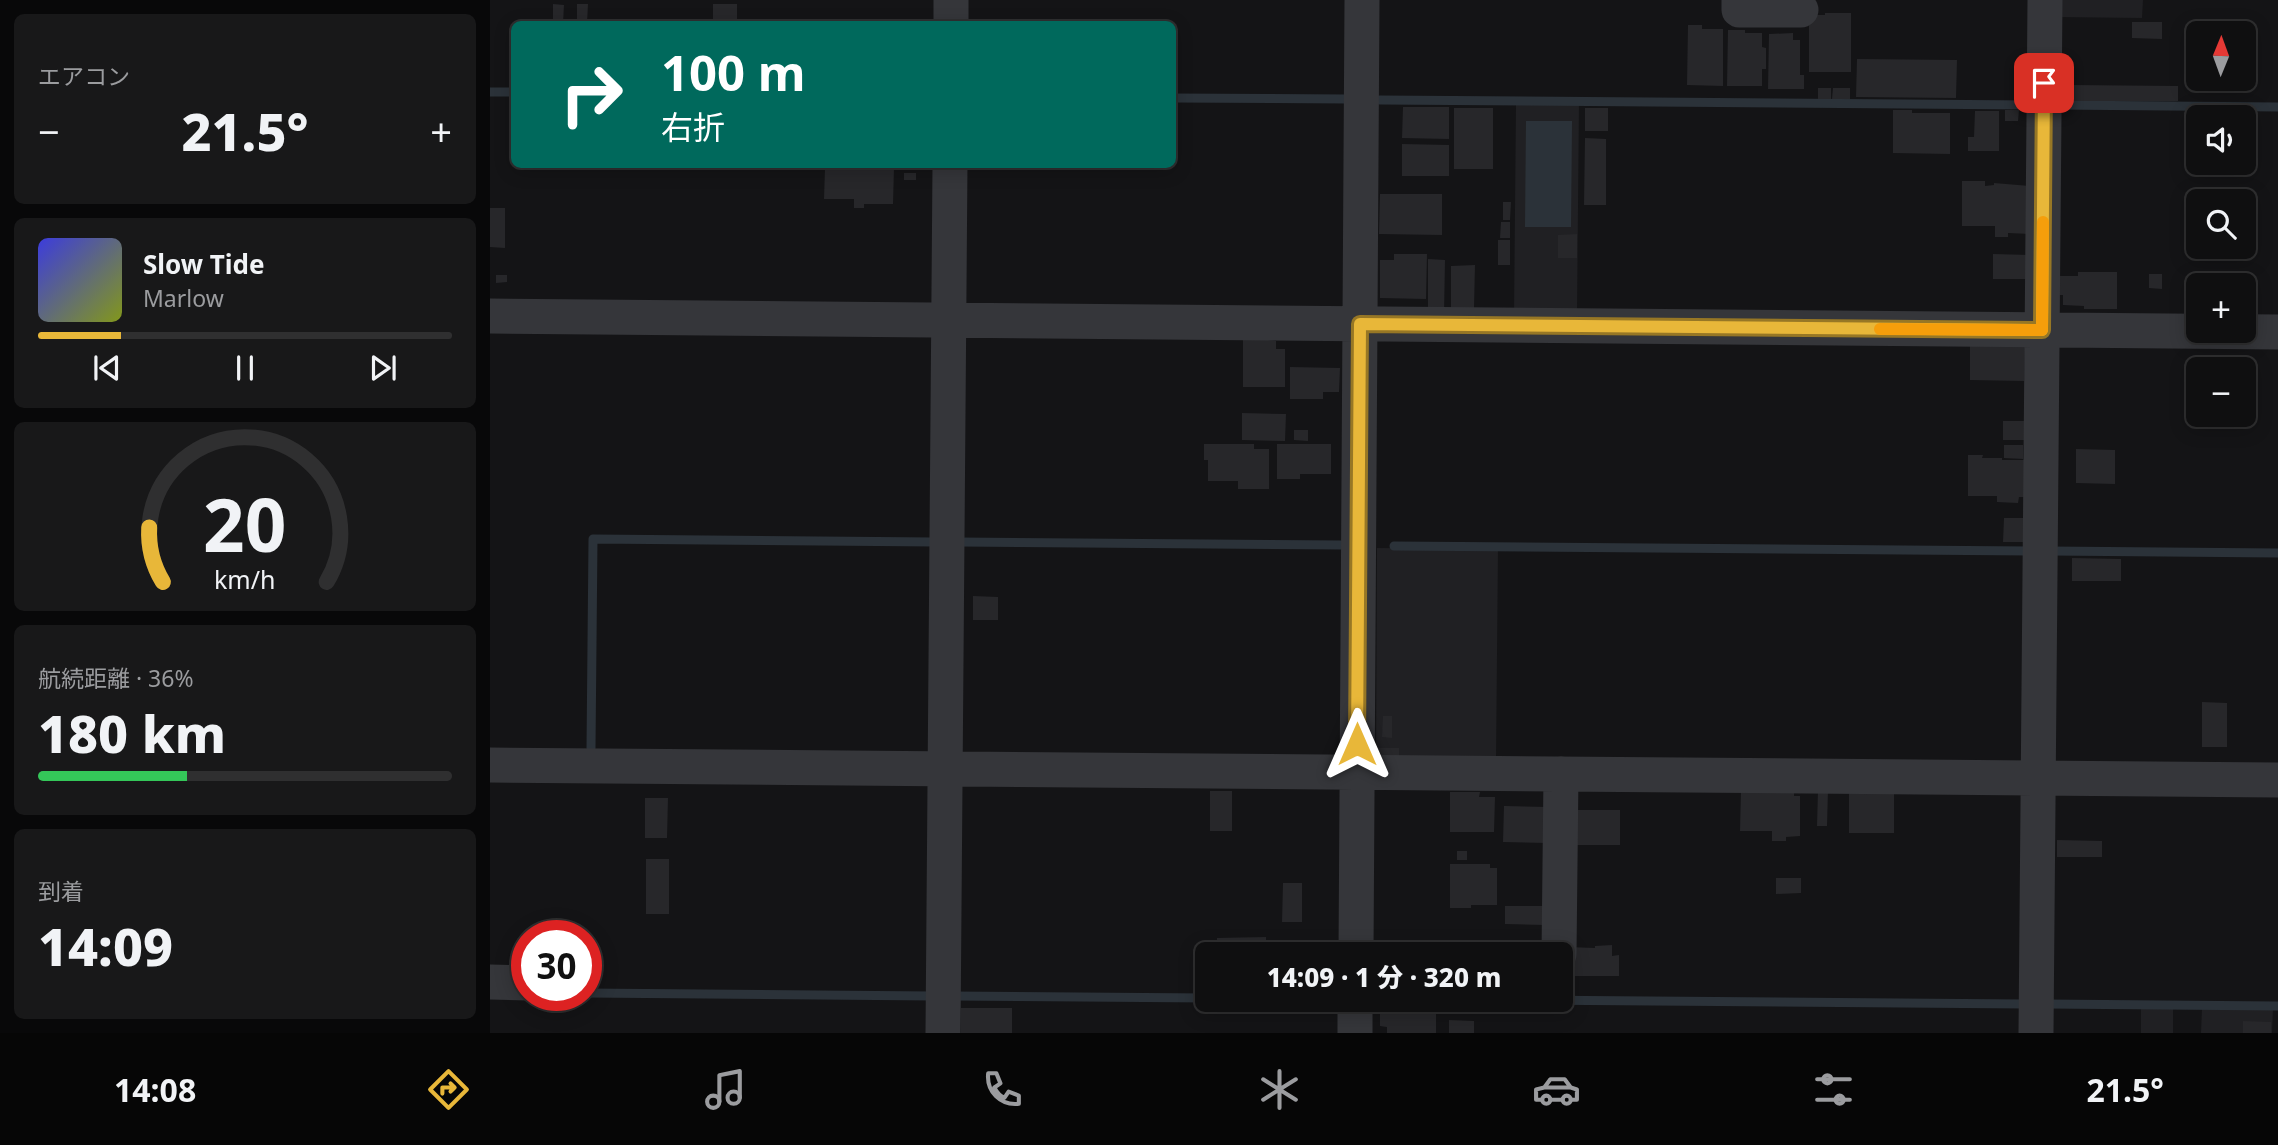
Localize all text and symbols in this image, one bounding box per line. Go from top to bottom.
north arrow [2186,21,2256,91]
map controls [2186,21,2256,427]
text: 100 m [661,39,806,105]
icon: right [546,49,637,140]
pin [2014,53,2074,113]
text: エアコン [38,60,130,92]
icon: arrive [2025,64,2063,102]
text: 21.5° [182,95,308,166]
text: − [38,105,60,157]
text: + [430,105,452,157]
text: 右折 [661,105,725,148]
button: sound [2186,105,2256,175]
button: search [2186,189,2256,259]
text: Slow Tide [143,246,265,282]
button: + [2186,273,2256,343]
text: Marlow [143,282,224,314]
icon: previous [88,349,126,387]
icon: pause [226,349,264,387]
icon: next [364,349,402,387]
button: − [2186,357,2256,427]
text: 20 [203,475,287,574]
text: km/h [214,562,276,596]
text: 航続距離 · 36% [38,662,194,694]
text: 180 km [38,697,226,768]
position arrow [1320,707,1394,781]
text: 到着 [38,875,84,907]
text: 14:09 [38,910,173,981]
speed limit sign: 30 [511,920,602,1011]
text: 14:09 · 1 分 · 320 m [1267,959,1501,995]
icon: directions [424,1065,473,1114]
icon: music [701,1065,750,1114]
icon: phone [978,1065,1027,1114]
icon: climate [1255,1065,1304,1114]
icon: car [1532,1065,1581,1114]
icon: filters [1809,1065,1858,1114]
text: 14:08 [114,1068,196,1111]
text: 21.5° [2086,1068,2164,1111]

